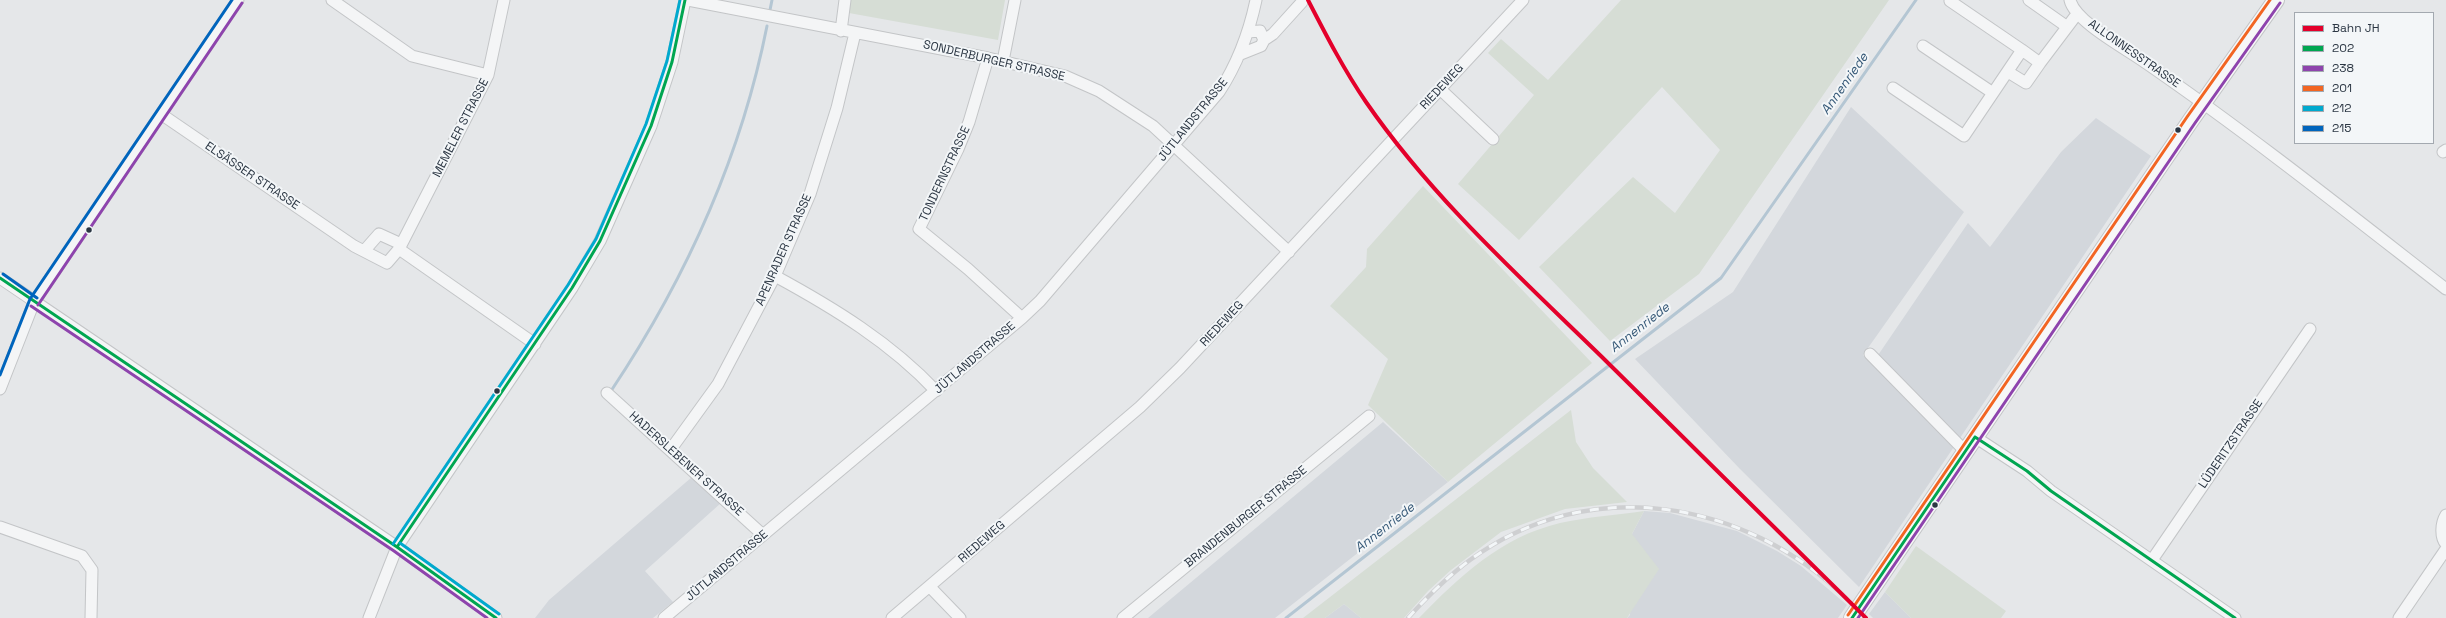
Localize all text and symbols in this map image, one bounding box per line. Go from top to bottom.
legend [2294,12,2434,144]
street label: ALLONNESSTRASSE [2085,17,2183,91]
text: Bahn JH [2332,20,2380,36]
street label: SONDERBURGER STRASSE [922,38,1066,84]
text: 202 [2332,40,2354,56]
water label: Annenriede [1818,50,1872,118]
text: 238 [2332,60,2354,76]
street label: RIEDEWEG [1417,61,1467,113]
street label: MEMELER STRASSE [430,76,492,180]
street label: JÜTLANDSTRASSE [1155,76,1231,164]
text: 201 [2332,80,2352,96]
text: 212 [2332,100,2352,116]
text: 215 [2332,120,2351,136]
street label: TONDERNSTRASSE [917,124,973,224]
unlabelled marker [2173,125,2183,135]
street label: ELSÄSSER STRASSE [202,139,302,213]
street label: APENRADER STRASSE [753,192,815,308]
unlabelled marker [84,225,94,235]
street label: RIEDEWEG [1197,298,1247,350]
water label: Annenriede [1607,300,1673,356]
street label: JÜTLANDSTRASSE [931,319,1019,397]
unlabelled marker [492,386,502,396]
street label: LÜDERITZSTRASSE [2196,397,2266,491]
street label: HADERSLEBENER STRASSE [626,409,746,519]
street label: BRANDENBURGER STRASSE [1182,463,1310,571]
water label: Annenriede [1352,500,1418,556]
unlabelled marker [1930,500,1940,510]
street label: RIEDEWEG [956,518,1008,566]
street label: JÜTLANDSTRASSE [683,527,771,605]

